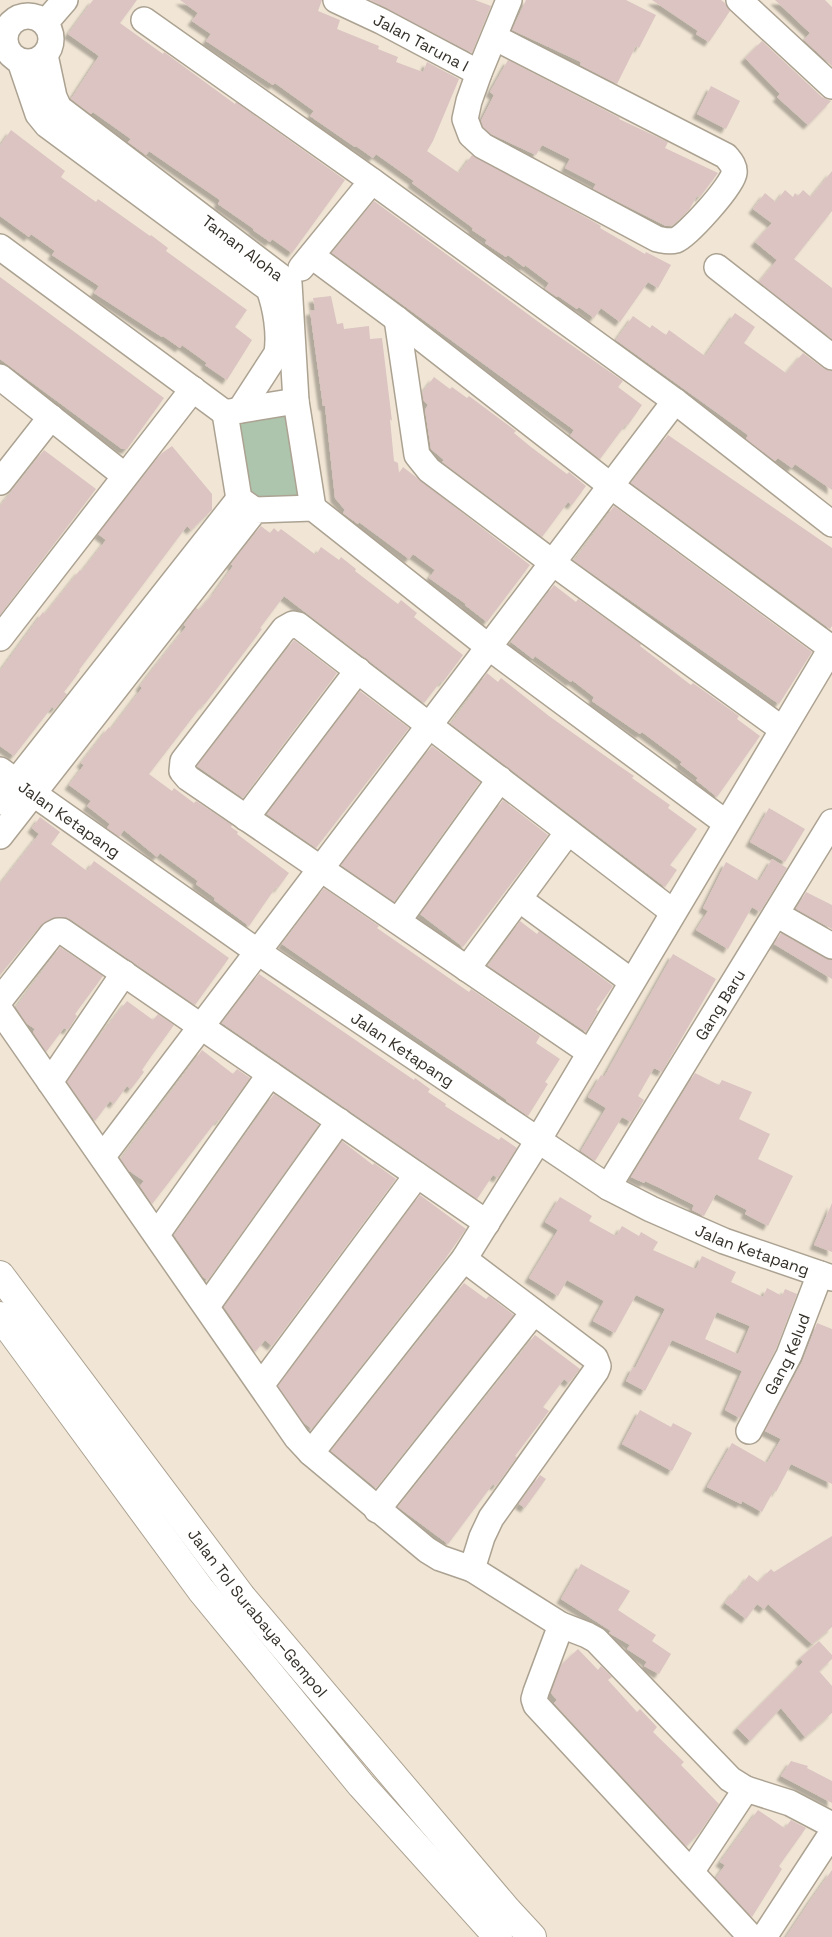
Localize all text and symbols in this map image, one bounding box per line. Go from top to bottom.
street label: Jalan Taruna I [370,9,472,77]
street label: Taman Aloha [198,211,287,286]
street label: Jalan Ketapang [14,776,124,863]
street label: Gang Baru [691,965,750,1044]
street label: Jalan Ketapang [347,1007,458,1092]
street label: Jalan Ketapang [692,1220,812,1280]
street label: Gang Kelud [760,1311,815,1398]
street label: Jalan Tol Surabaya–Gempol [183,1524,332,1702]

